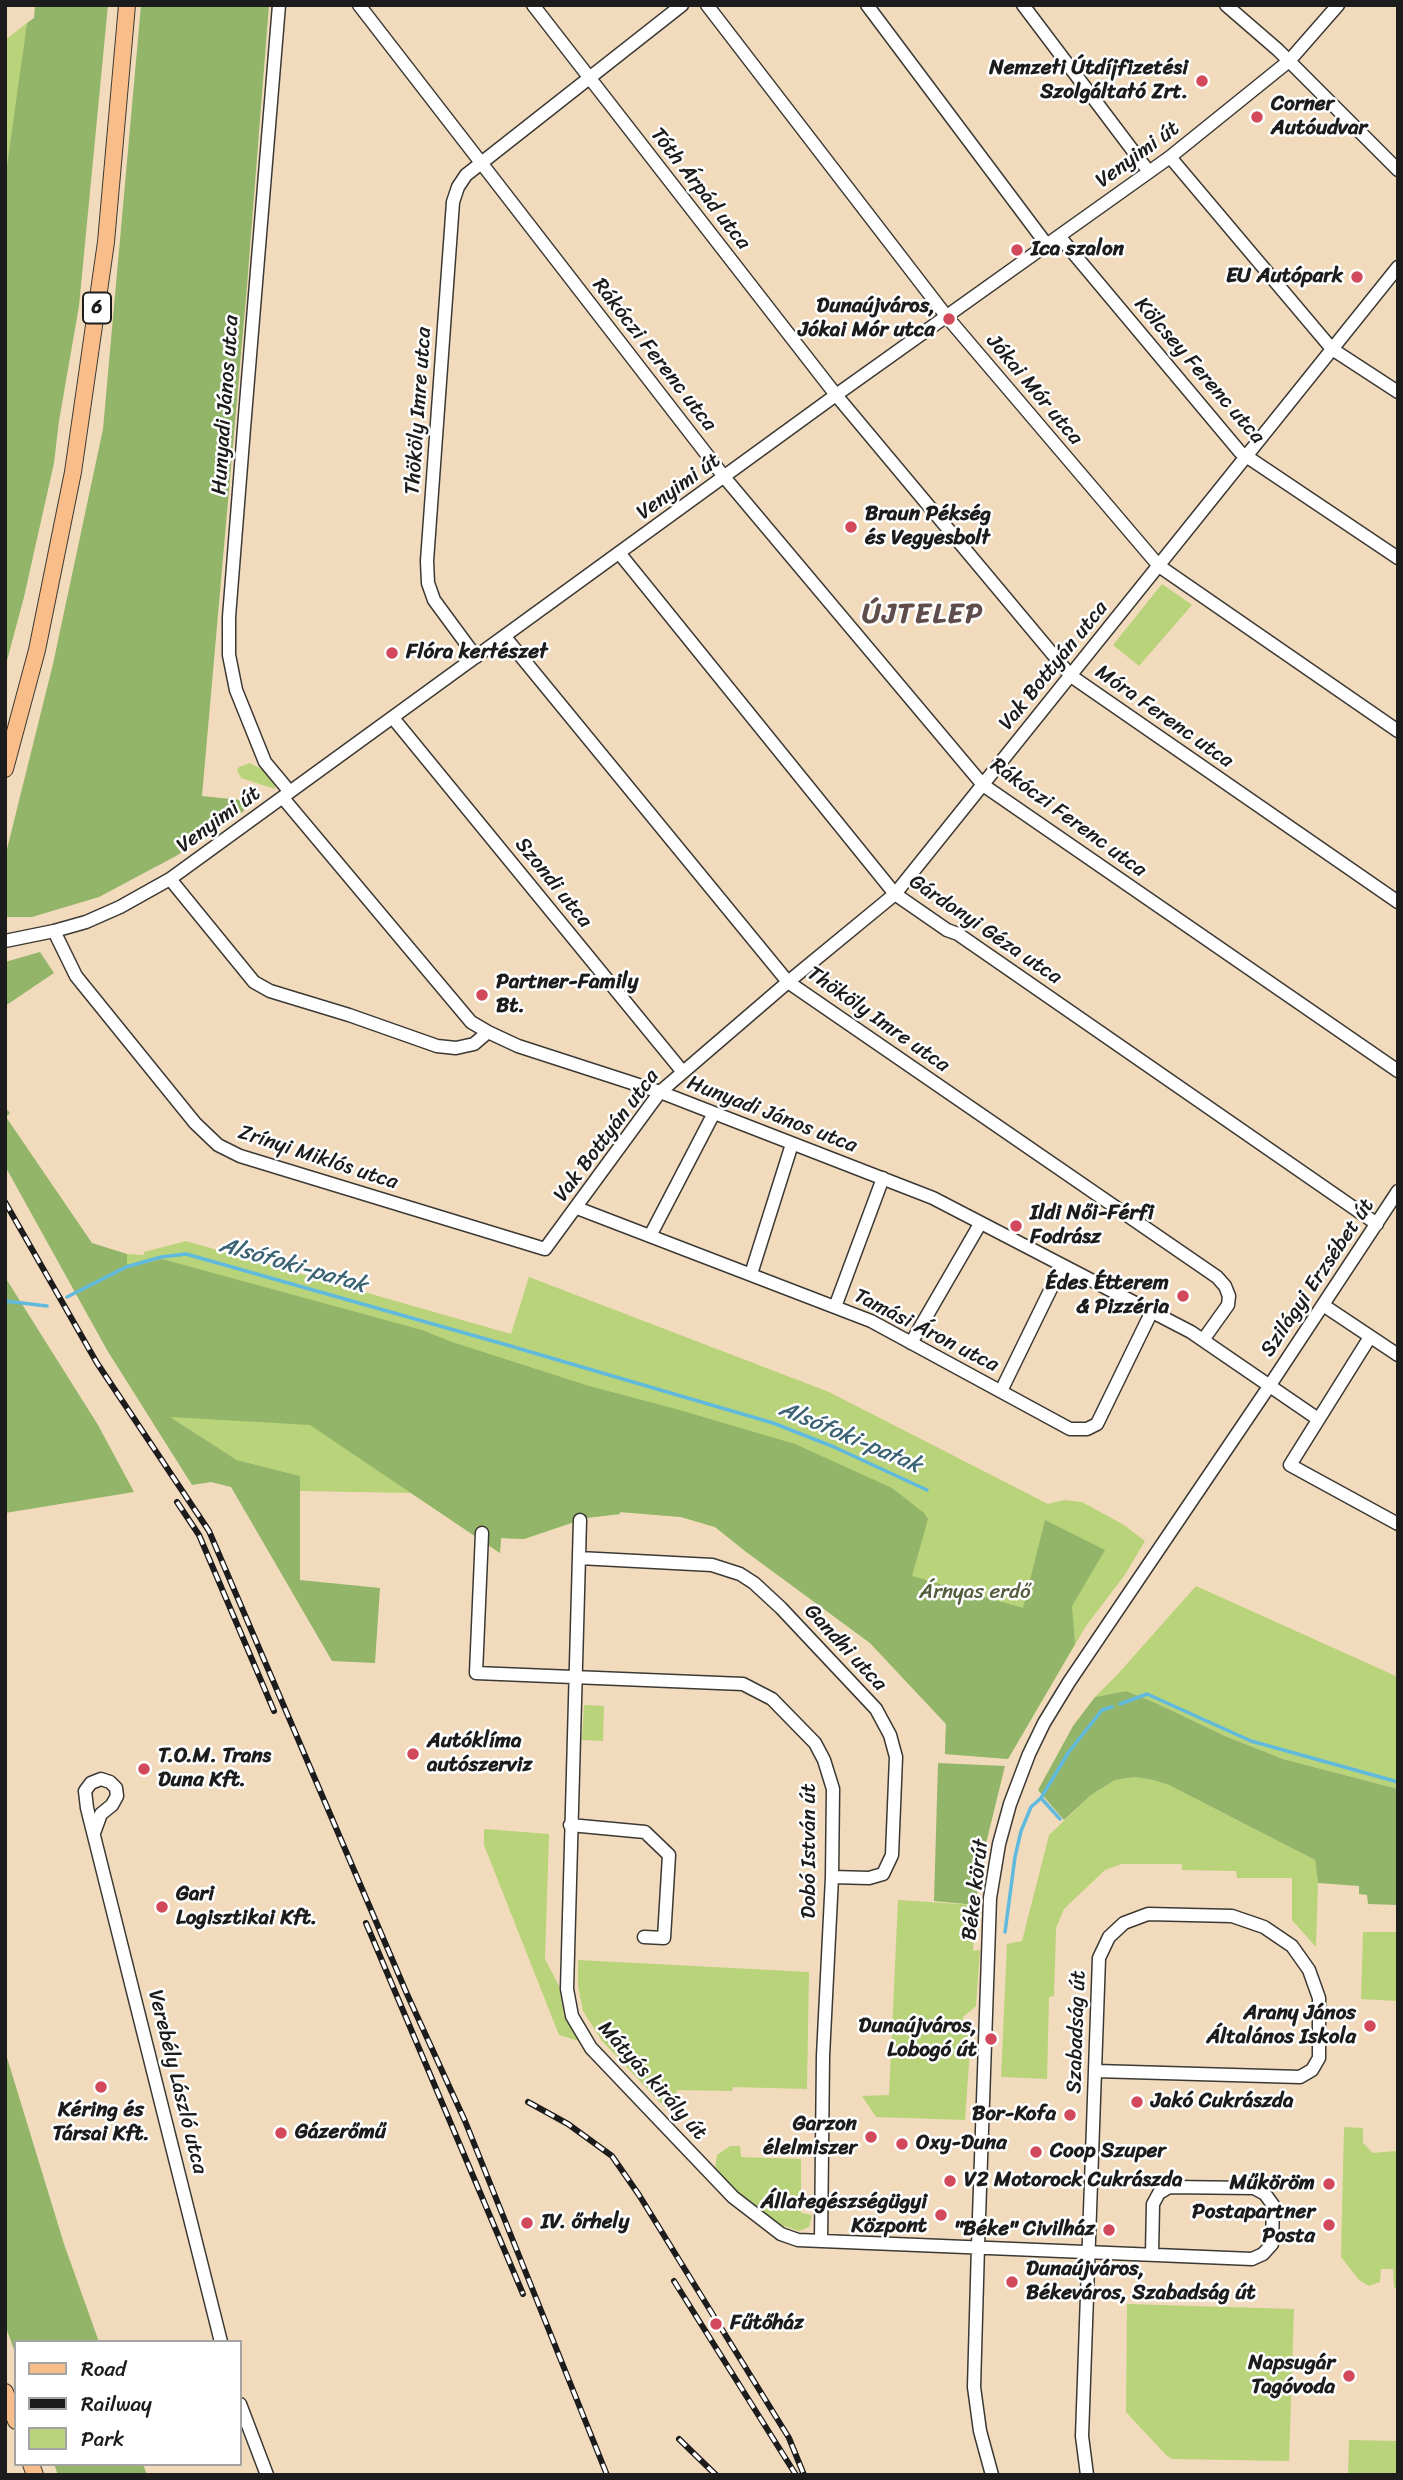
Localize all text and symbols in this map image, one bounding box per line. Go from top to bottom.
place label: Nemzeti Útdíjfizetési Szolgáltató Zrt. [989,56,1188,106]
marker: Nemzeti Útdíjfizetési Szolgáltató Zrt. [1194,73,1210,89]
place label: Corner Autóudvar [1271,92,1367,142]
marker: Corner Autóudvar [1249,109,1265,125]
street label: Venyimi út [1091,116,1185,194]
street label: Tóth Árpád utca [644,123,756,255]
place label: Ica szalon [1031,237,1124,263]
marker: Ica szalon [1009,242,1025,258]
place label: EU Autópark [1226,264,1343,290]
marker: EU Autópark [1349,269,1365,285]
street label: Rákóczi Ferenc utca [586,273,722,437]
road number: 6 [83,292,111,324]
street label: Kölcsey Ferenc utca [1128,293,1270,449]
place label: Dunaújváros, Jókai Mór utca [798,294,935,344]
marker: Dunaújváros, Jókai Mór utca [941,311,957,327]
street label: Hunyadi János utca [207,314,245,496]
street label: Thököly Imre utca [401,326,437,496]
street label: Jókai Mór utca [980,330,1088,450]
street label: Venyimi út [632,448,726,526]
place label: Braun Pékség és Vegyesbolt [865,502,991,552]
marker: Braun Pékség és Vegyesbolt [843,519,859,535]
street label: Vak Bottyán utca [994,596,1114,736]
district label: ÚJTELEP [863,598,983,632]
place label: Flóra kertészet [406,640,547,666]
marker: Flóra kertészet [384,645,400,661]
street label: Móra Ferenc utca [1090,660,1238,774]
street label: Rákóczi Ferenc utca [985,753,1151,883]
street label: Venyimi út [172,781,266,859]
street label: Szondi utca [509,833,597,933]
street label: Gárdonyi Géza utca [904,870,1066,990]
street label: Thököly Imre utca [802,961,954,1079]
place label: Partner-Family Bt. [496,970,638,1020]
marker: Partner-Family Bt. [474,987,490,1003]
street label: Vak Bottyán utca [549,1065,665,1207]
street label: Hunyadi János utca [683,1071,861,1159]
street label: Zrínyi Miklós utca [235,1120,401,1196]
street label: Szilágyi Erzsébet út [1256,1194,1380,1362]
place label: Ildi Női-Férfi Fodrász [1030,1201,1154,1251]
marker: Ildi Női-Férfi Fodrász [1008,1218,1024,1234]
water label: Alsófoki-patak [216,1232,370,1300]
place label: Édes Étterem & Pizzéria [1045,1271,1169,1321]
street label: Tamási Áron utca [849,1284,1003,1378]
marker: Édes Étterem & Pizzéria [1175,1288,1191,1304]
water label: Alsófoki-patak [775,1396,925,1480]
park label: Árnyas erdő [919,1580,1031,1606]
street label: Gandhi utca [798,1599,892,1697]
place label: Autóklíma autószerviz [427,1729,533,1779]
place label: T.O.M. Trans Duna Kft. [158,1744,271,1794]
marker: Autóklíma autószerviz [405,1746,421,1762]
marker: T.O.M. Trans Duna Kft. [136,1761,152,1777]
street label: Dobó István út [797,1783,823,1919]
street label: Béke körút [957,1838,995,1942]
place label: Gari Logisztikai Kft. [176,1882,317,1932]
marker: Gari Logisztikai Kft. [154,1899,170,1915]
street label: Szabadság út [1062,1970,1092,2094]
street label: Verebély László utca [142,1987,212,2177]
place label: Arany János Általános Iskola [1207,2001,1356,2051]
place label: Dunaújváros, Lobogó út [859,2014,977,2064]
street label: Mátyás király út [592,2016,712,2146]
marker: Arany János Általános Iskola [1362,2018,1378,2034]
marker: Dunaújváros, Lobogó út [983,2031,999,2047]
marker: Kéring és Társai Kft. [93,2079,109,2095]
place label: Jakó Cukrászda [1151,2089,1294,2115]
marker: Jakó Cukrászda [1129,2094,1145,2110]
place label: Kéring és Társai Kft. [52,2098,150,2148]
place label: Bor-Kofa [972,2102,1056,2128]
marker: Bor-Kofa [1062,2107,1078,2123]
place label: Garzon élelmiszer [763,2112,857,2162]
place label: Gázerőmű [295,2120,386,2146]
marker: Gázerőmű [273,2125,289,2141]
marker: Garzon élelmiszer [863,2129,879,2145]
place label: Oxy-Duna [916,2131,1007,2157]
marker: Oxy-Duna [894,2136,910,2152]
place label: Coop Szuper [1050,2139,1166,2165]
marker: Coop Szuper [1028,2144,1044,2160]
place label: V2 Motorock Cukrászda [964,2168,1183,2194]
place label: Műköröm [1229,2171,1315,2197]
marker: V2 Motorock Cukrászda [942,2173,958,2189]
marker: Műköröm [1321,2176,1337,2192]
place label: Állategészségügyi Központ [761,2190,927,2240]
place label: Postapartner Posta [1192,2200,1315,2250]
marker: Állategészségügyi Központ [933,2207,949,2223]
place label: IV. őrhely [541,2210,629,2236]
marker: IV. őrhely [519,2215,535,2231]
place label: "Béke" Civilház [954,2217,1095,2243]
marker: Postapartner Posta [1321,2217,1337,2233]
marker: "Béke" Civilház [1101,2222,1117,2238]
place label: Dunaújváros, Békeváros, Szabadság út [1026,2257,1256,2307]
marker: Dunaújváros, Békeváros, Szabadság út [1004,2274,1020,2290]
place label: Fűtőház [730,2311,804,2337]
marker: Fűtőház [708,2316,724,2332]
legend [14,2340,242,2466]
text: Road [81,2350,126,2388]
place label: Napsugár Tagóvoda [1248,2351,1335,2401]
marker: Napsugár Tagóvoda [1341,2368,1357,2384]
text: Railway [81,2385,152,2423]
text: Park [81,2420,124,2458]

